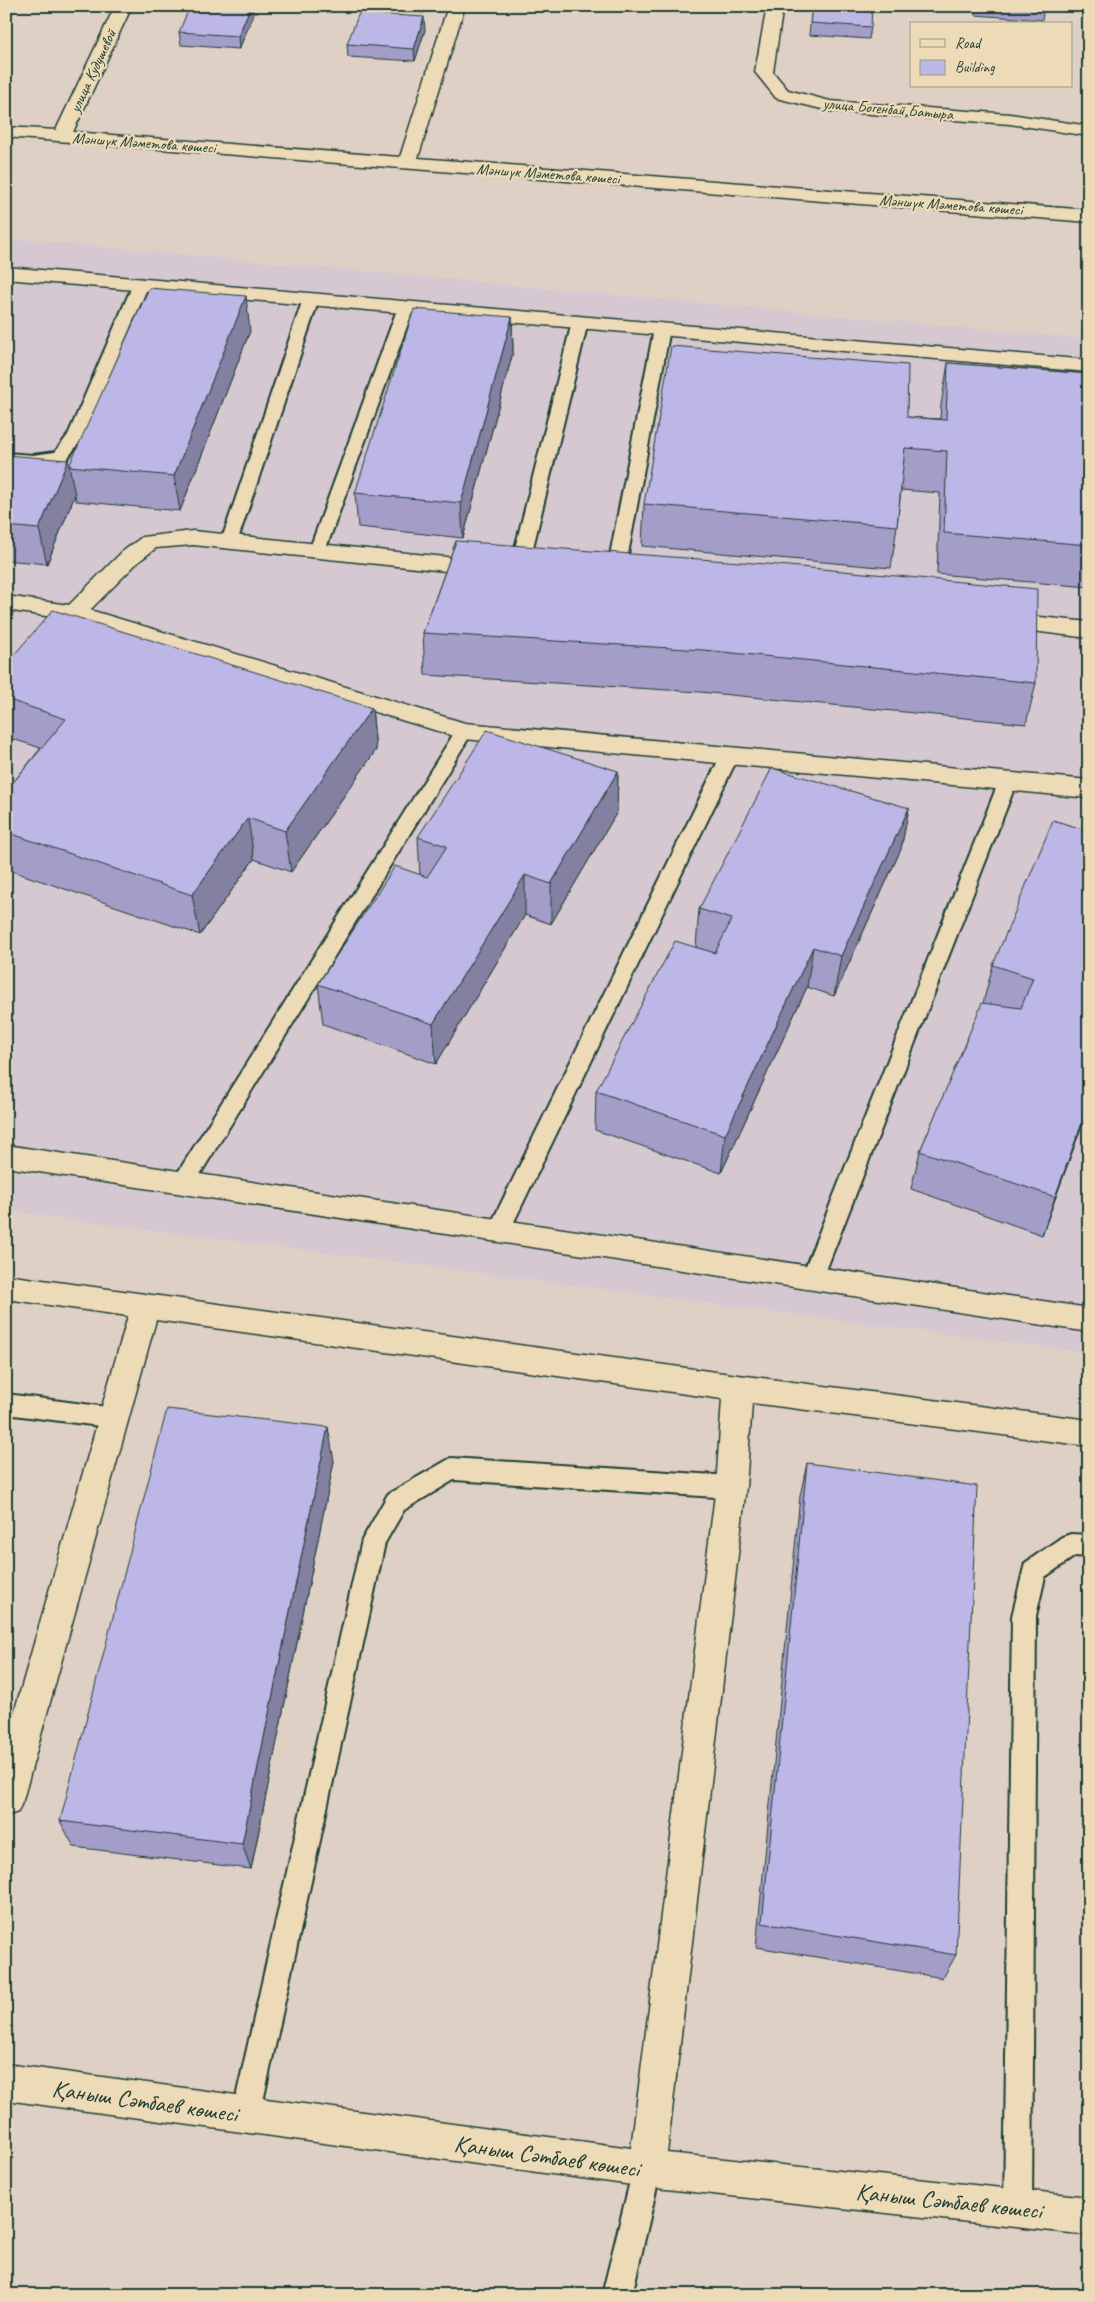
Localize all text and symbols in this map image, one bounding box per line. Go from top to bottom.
legend [910,22,1072,88]
street label: улица Кудушевой [65,25,122,117]
text: Road [955,34,982,53]
text: Building [955,58,995,77]
street label: улица Богенбай Батыра [821,93,955,125]
street label: Мәншүк Мәметова көшесі [72,128,218,158]
street label: Мәншүк Мәметова көшесі [476,159,622,189]
street label: Мәншүк Мәметова көшесі [879,190,1025,220]
street label: Қаныш Сәтбаев көшесі [50,2073,242,2129]
street label: Қаныш Сәтбаев көшесі [452,2128,644,2184]
street label: Қаныш Сәтбаев көшесі [854,2176,1046,2226]

